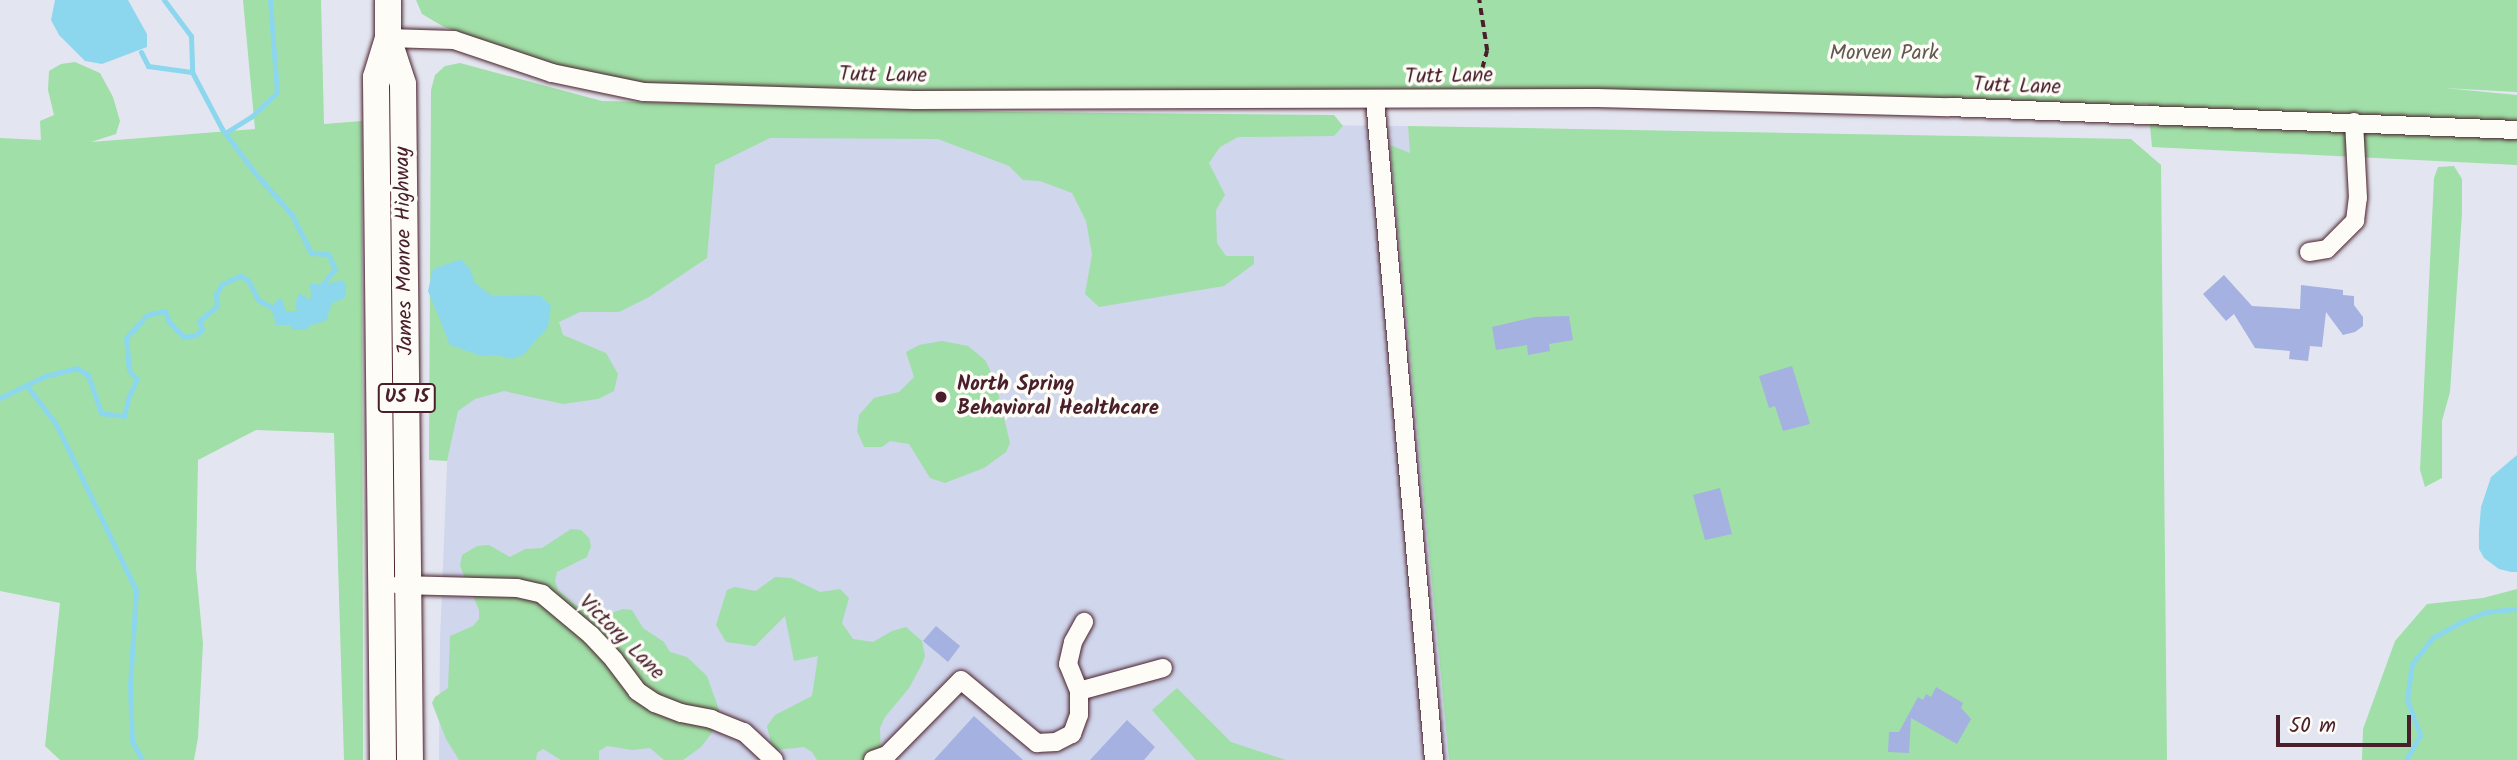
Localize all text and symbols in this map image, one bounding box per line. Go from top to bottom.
park label: Morven Park [1829,41,1939,67]
street label: Tutt Lane [839,63,927,89]
street label: Tutt Lane [1405,64,1493,90]
street label: Tutt Lane [1973,73,2061,101]
street label: James Monroe Highway [391,146,419,356]
place label: North Spring Behavioral Healthcare [957,372,1159,422]
road number: US 15 [377,382,437,414]
marker: North Spring Behavioral Healthcare [931,387,951,407]
street label: Victory Lane [573,590,669,686]
scale bar [2279,700,2414,744]
text: 50 m [2289,710,2336,743]

